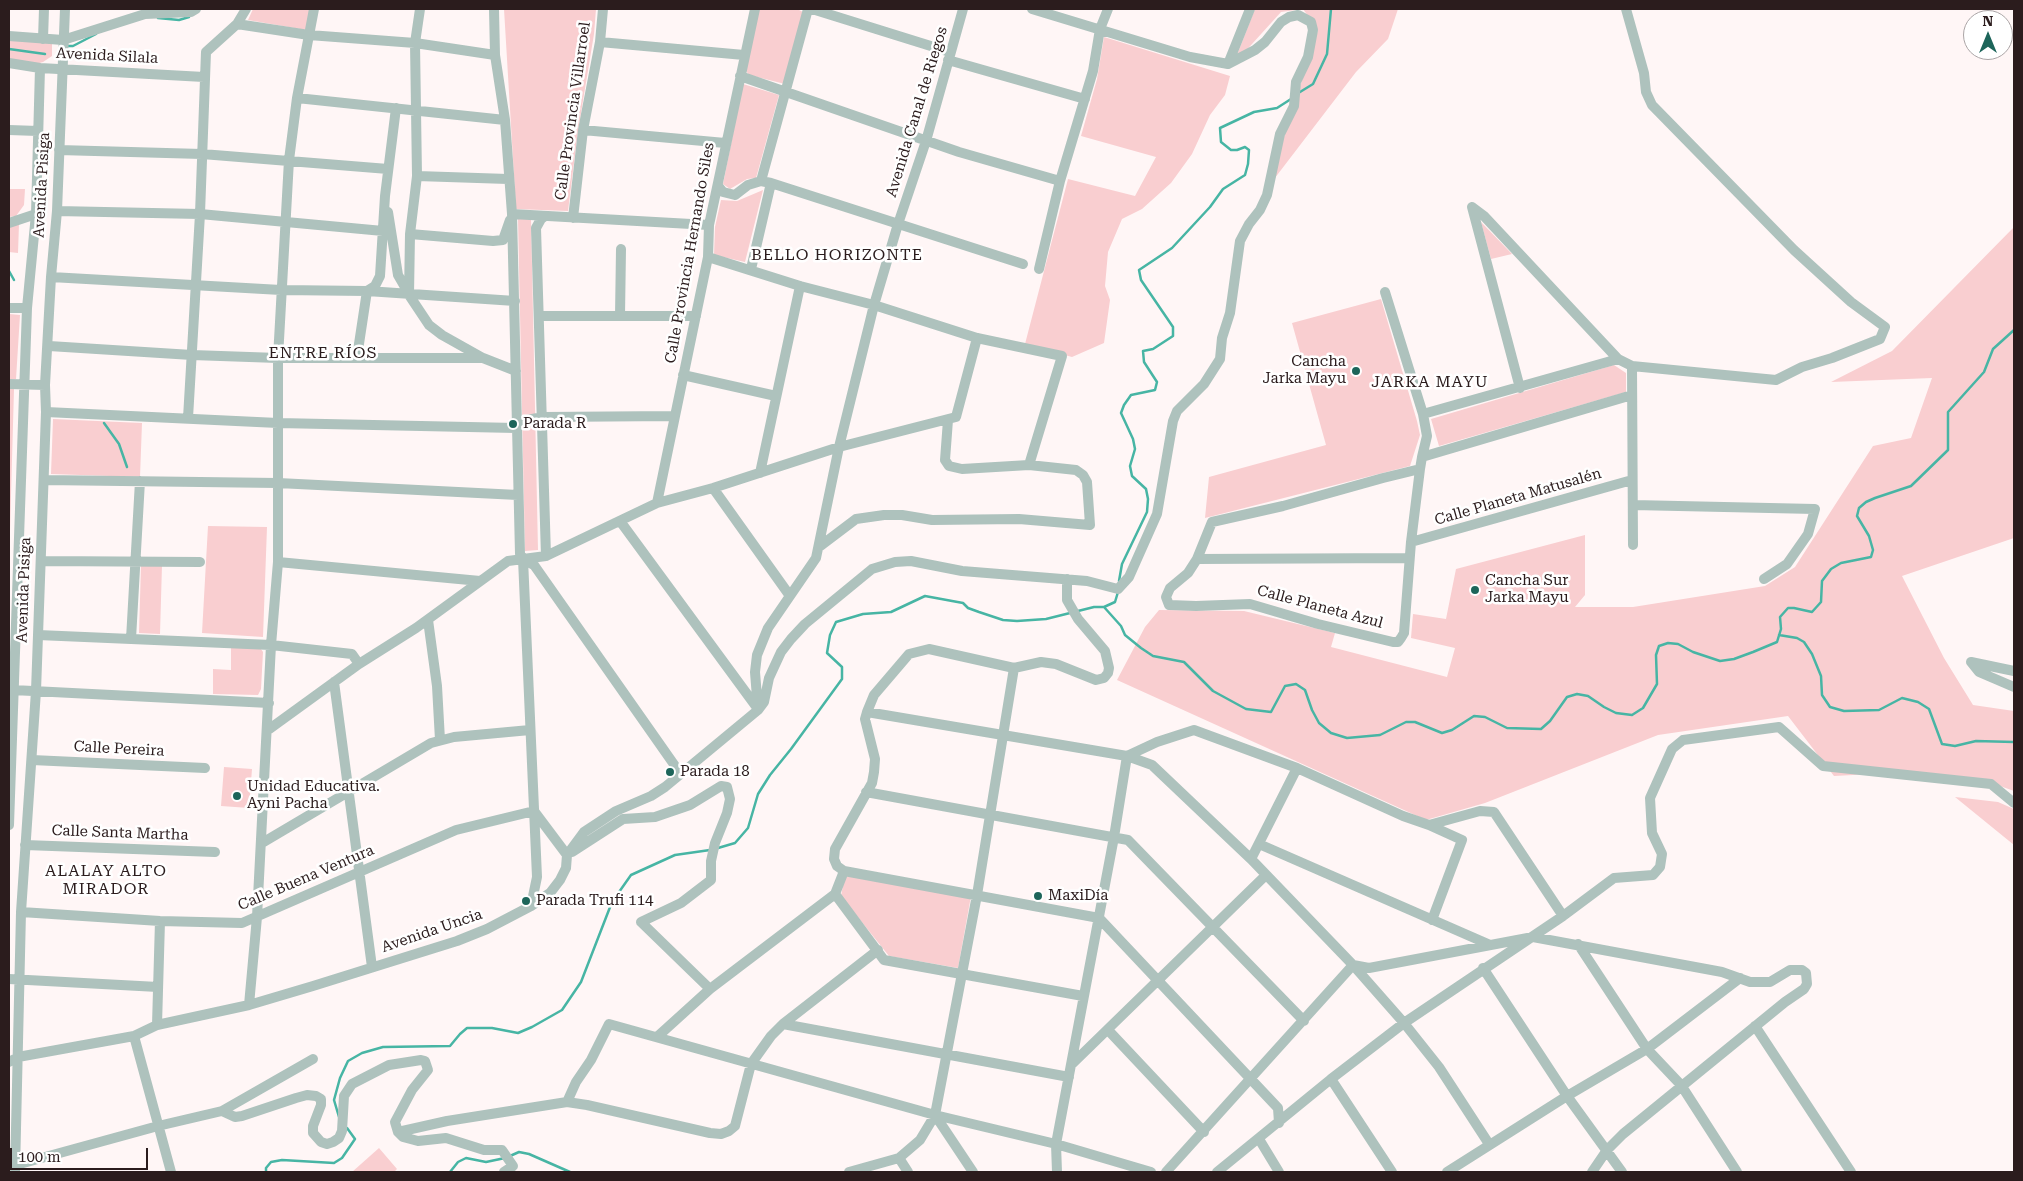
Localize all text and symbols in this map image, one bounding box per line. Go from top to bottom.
north arrow [1963,10,2013,60]
text: N [1983,13,1993,29]
street label: Calle Provincia Villarroel [552,21,594,201]
street label: Avenida Canal de Riegos [882,25,952,199]
street label: Avenida Silala [55,44,159,68]
street label: Avenida Pisiga [30,132,54,238]
street label: Calle Provincia Hernando Siles [662,141,718,365]
district label: BELLO HORIZONTE [749,245,925,265]
district label: ENTRE RÍOS [267,343,379,363]
place label: Cancha Jarka Mayu [1262,353,1346,388]
marker: Cancha Jarka Mayu [1350,365,1362,377]
district label: JARKA MAYU [1370,372,1490,392]
place label: Parada R [523,415,586,433]
marker: Parada R [507,418,519,430]
street label: Calle Planeta Matusalén [1433,465,1603,529]
street label: Avenida Pisiga [13,537,35,643]
place label: Cancha Sur Jarka Mayu [1485,572,1569,607]
street label: Calle Planeta Azul [1255,582,1385,632]
marker: Cancha Sur Jarka Mayu [1469,584,1481,596]
street label: Calle Pereira [73,738,165,760]
place label: Parada 18 [680,763,750,781]
marker: Parada 18 [664,766,676,778]
place label: Unidad Educativa. Ayni Pacha [247,778,380,813]
marker: Unidad Educativa. Ayni Pacha [231,790,243,802]
street label: Calle Santa Martha [51,822,189,844]
street label: Calle Buena Ventura [235,841,377,915]
district label: ALALAY ALTO MIRADOR [44,861,168,899]
place label: MaxiDía [1048,887,1108,905]
marker: MaxiDía [1032,890,1044,902]
place label: Parada Trufi 114 [536,892,653,910]
marker: Parada Trufi 114 [520,895,532,907]
street label: Avenida Uncia [379,905,485,957]
scale bar [12,1138,150,1170]
text: 100 m [18,1148,61,1166]

